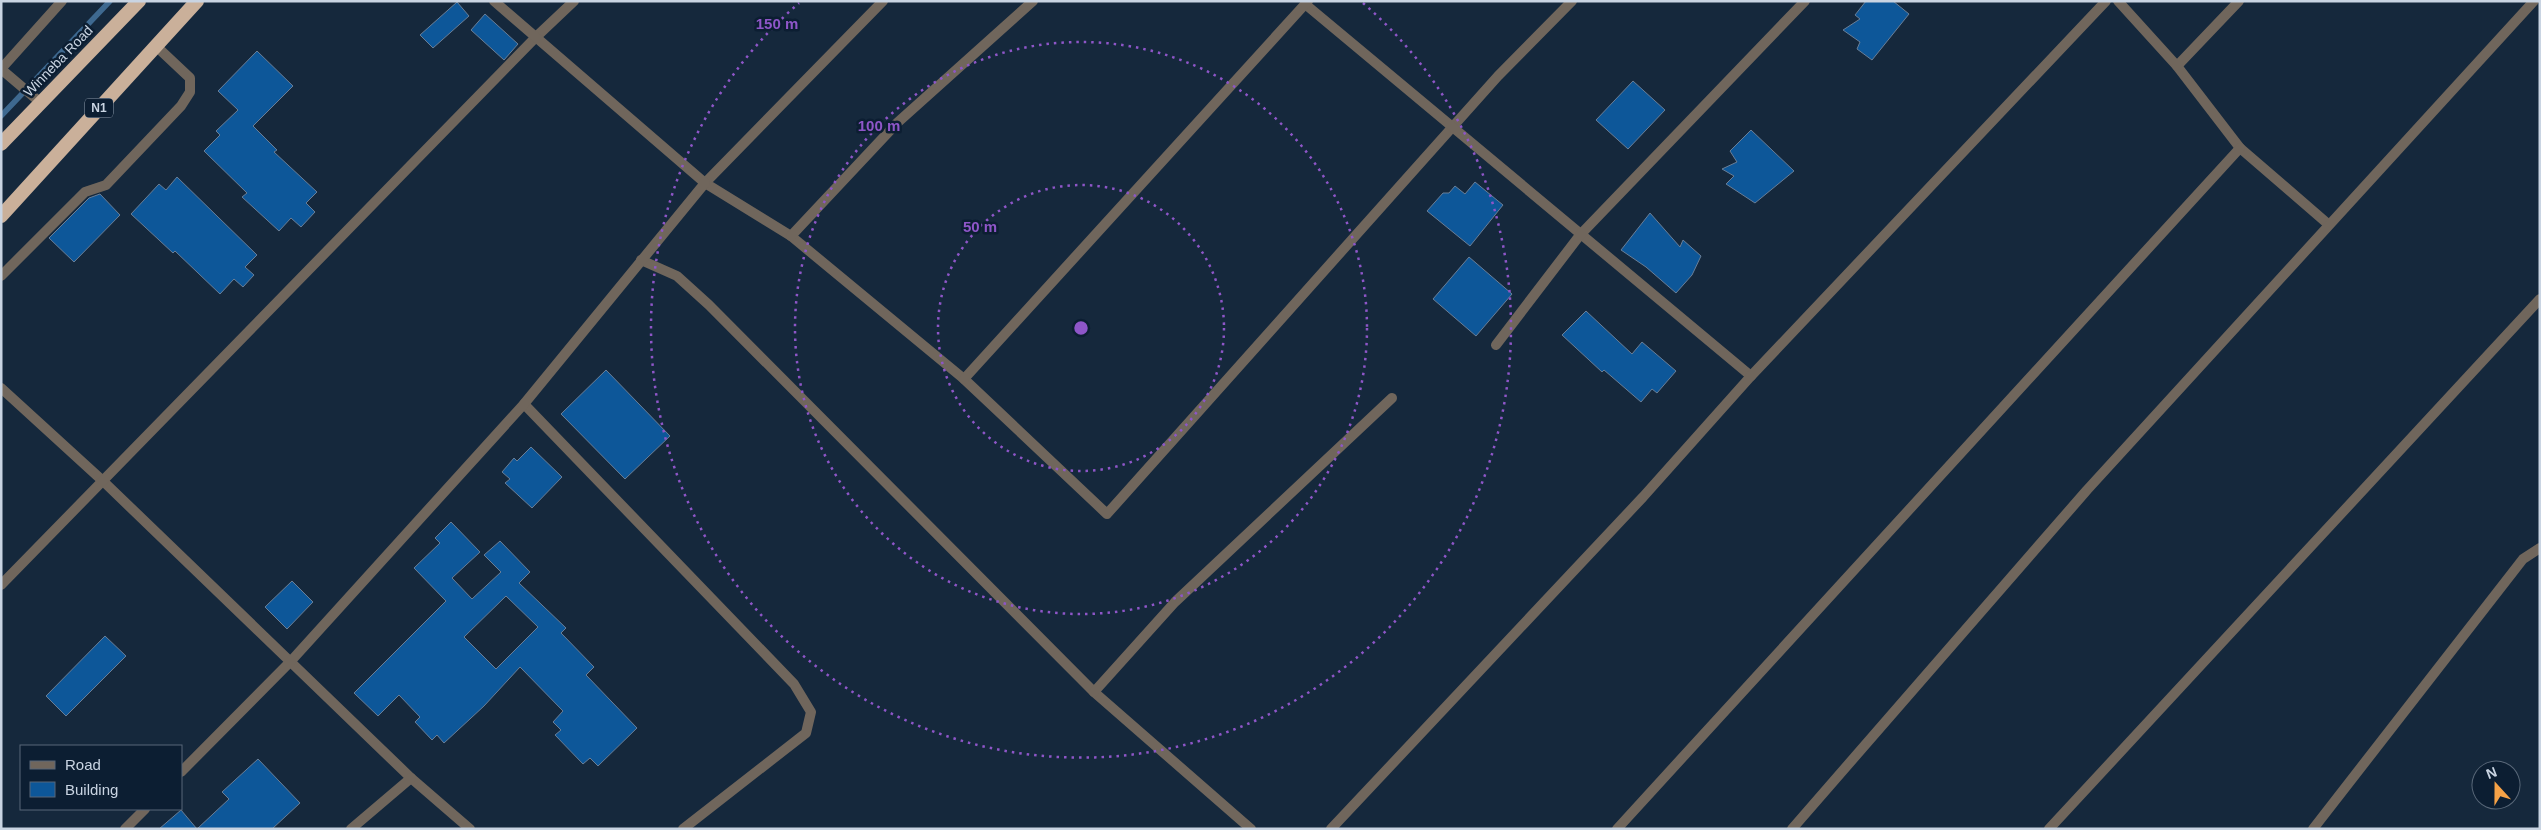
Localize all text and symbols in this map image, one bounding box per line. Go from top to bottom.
text: 150 m [756,15,798,32]
street label: Winneba Road [20,22,96,100]
road number: N1 [85,99,113,118]
text: 100 m [858,117,900,134]
text: 50 m [963,218,997,235]
centre of rings [1072,319,1090,337]
legend [20,745,182,810]
text: Road [65,756,101,773]
north arrow [2471,760,2521,810]
text: N [2484,764,2499,782]
text: Building [65,781,118,798]

